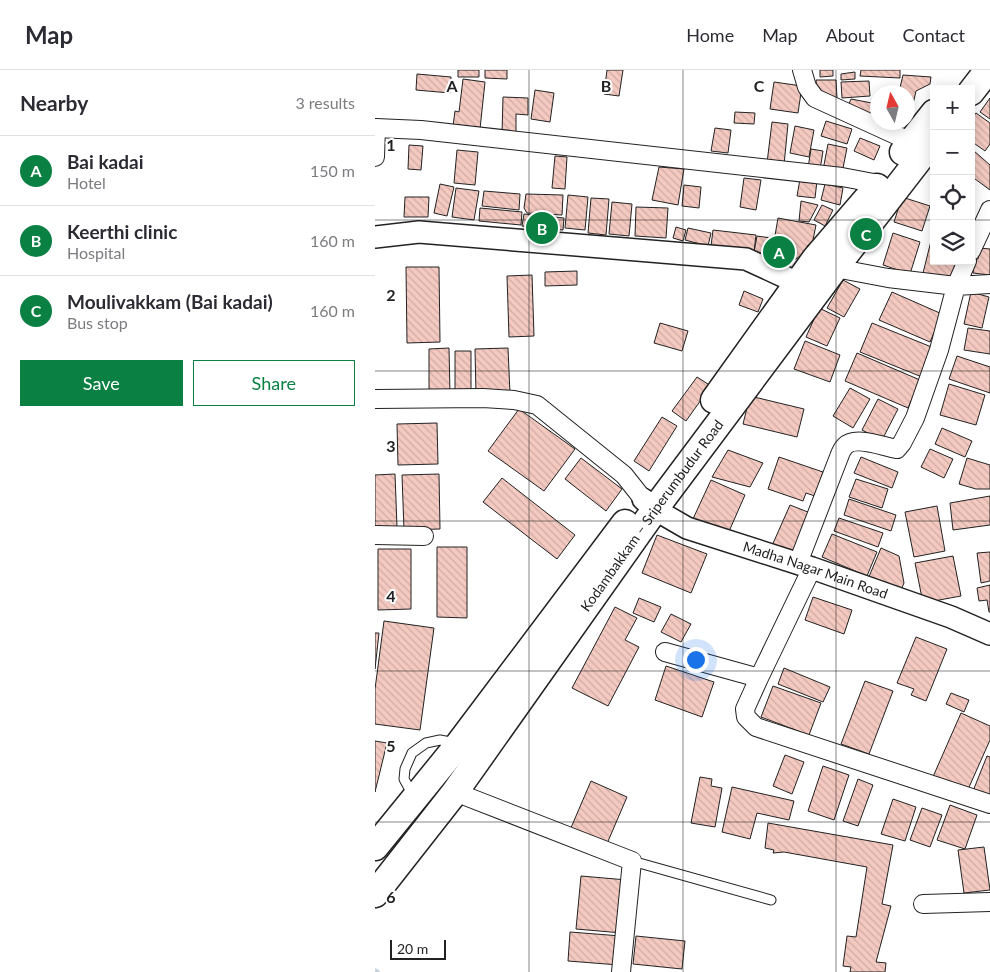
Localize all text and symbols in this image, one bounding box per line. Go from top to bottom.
text: Map [25,20,73,49]
text: Home [686,24,734,46]
text: Map [762,24,798,46]
text: About [826,24,875,46]
text: Contact [903,24,965,46]
text: A [445,76,458,95]
text: B [601,76,611,95]
text: C [754,76,765,95]
north arrow [870,85,915,130]
map controls [930,85,975,265]
button: + [930,85,975,130]
text: Nearby [20,90,88,115]
text: 3 results [295,93,355,112]
button: − [930,130,975,175]
text: 1 [386,135,396,154]
text: Bai kadai [67,150,144,173]
text: A [30,161,42,180]
text: 150 m [310,161,355,180]
text: Hotel [67,173,106,192]
button: locate [930,175,975,220]
pin: B [526,209,558,247]
pin: C [850,215,882,253]
text: Keerthi clinic [67,220,177,243]
button: layers [930,220,975,265]
text: B [31,231,41,250]
text: 160 m [310,231,355,250]
pin: A [763,233,795,271]
text: Hospital [67,243,125,262]
text: 2 [386,285,396,304]
text: Moulivakkam (Bai kadai) [67,290,273,313]
text: C [31,301,41,320]
text: 160 m [310,301,355,320]
text: Bus stop [67,313,128,332]
button: Save [20,360,183,406]
button: Share [193,360,355,406]
street label: Kodambakkam – Sriperumbudur Road [577,416,727,614]
text: 3 [386,436,396,455]
street label: Madha Nagar Main Road [741,537,890,602]
text: 4 [386,586,396,605]
your location [683,647,709,673]
text: 5 [386,736,396,755]
text: 6 [386,887,396,906]
scale bar [390,937,446,960]
text: 20 m [397,940,428,957]

